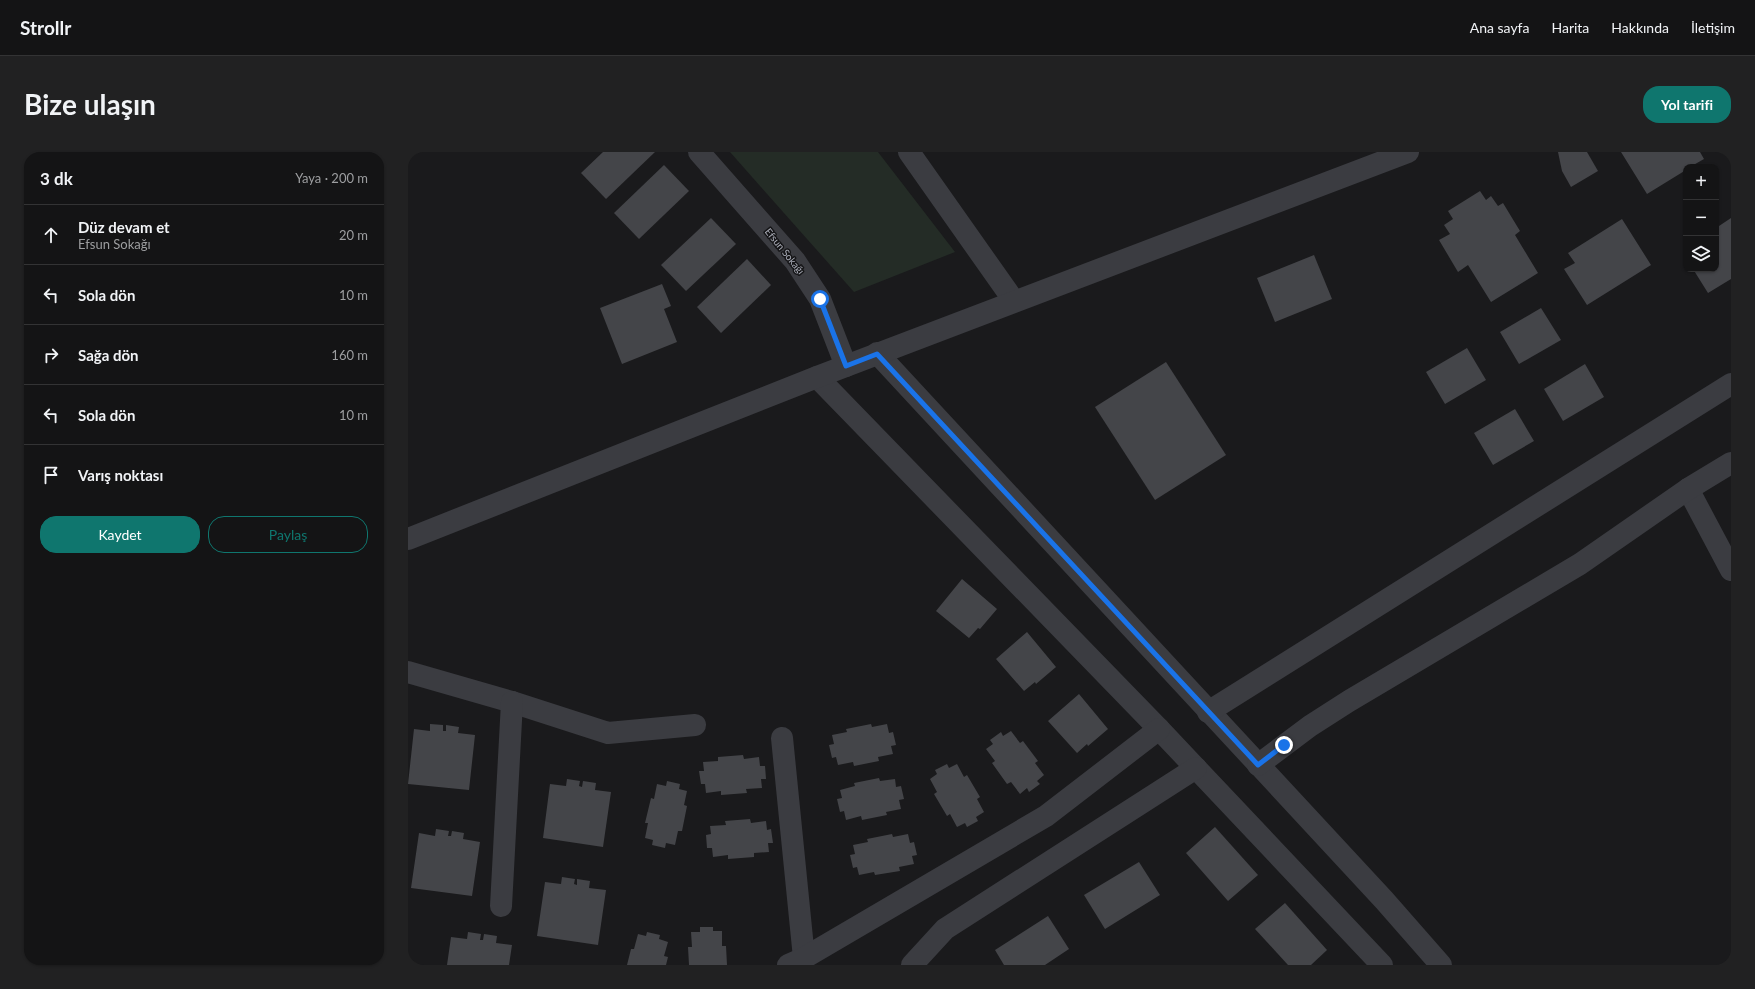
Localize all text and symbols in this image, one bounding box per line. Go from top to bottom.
text: Strollr [20,16,71,39]
text: Ana sayfa [1470,19,1529,36]
text: Harita [1551,19,1589,36]
text: Hakkında [1611,19,1669,36]
text: İletişim [1691,19,1735,36]
button: Yol tarifi [1643,86,1731,123]
text: Bize ulaşın [24,87,156,121]
map controls [1683,164,1719,272]
button: + [1683,164,1719,200]
text: 3 dk [40,168,73,189]
text: Yaya · 200 m [295,170,368,186]
button: − [1683,200,1719,236]
text: Düz devam et [78,218,170,236]
icon: ahead [40,224,62,246]
street label: Efsun Sokağı [763,226,807,276]
text: 20 m [339,227,368,243]
text: Efsun Sokağı [78,236,151,252]
button: layers [1683,236,1719,272]
icon: left [40,284,62,306]
text: Sola dön [78,286,135,304]
text: 10 m [339,287,368,303]
route start [811,290,829,308]
icon: right [40,344,62,366]
text: Sağa dön [78,346,139,364]
text: 160 m [331,347,368,363]
icon: left [40,404,62,426]
text: Sola dön [78,406,135,424]
text: 10 m [339,407,368,423]
icon: arrive [40,464,62,486]
text: Varış noktası [78,466,163,484]
button: Kaydet [40,516,200,553]
button: Paylaş [208,516,368,553]
route end [1275,736,1293,754]

